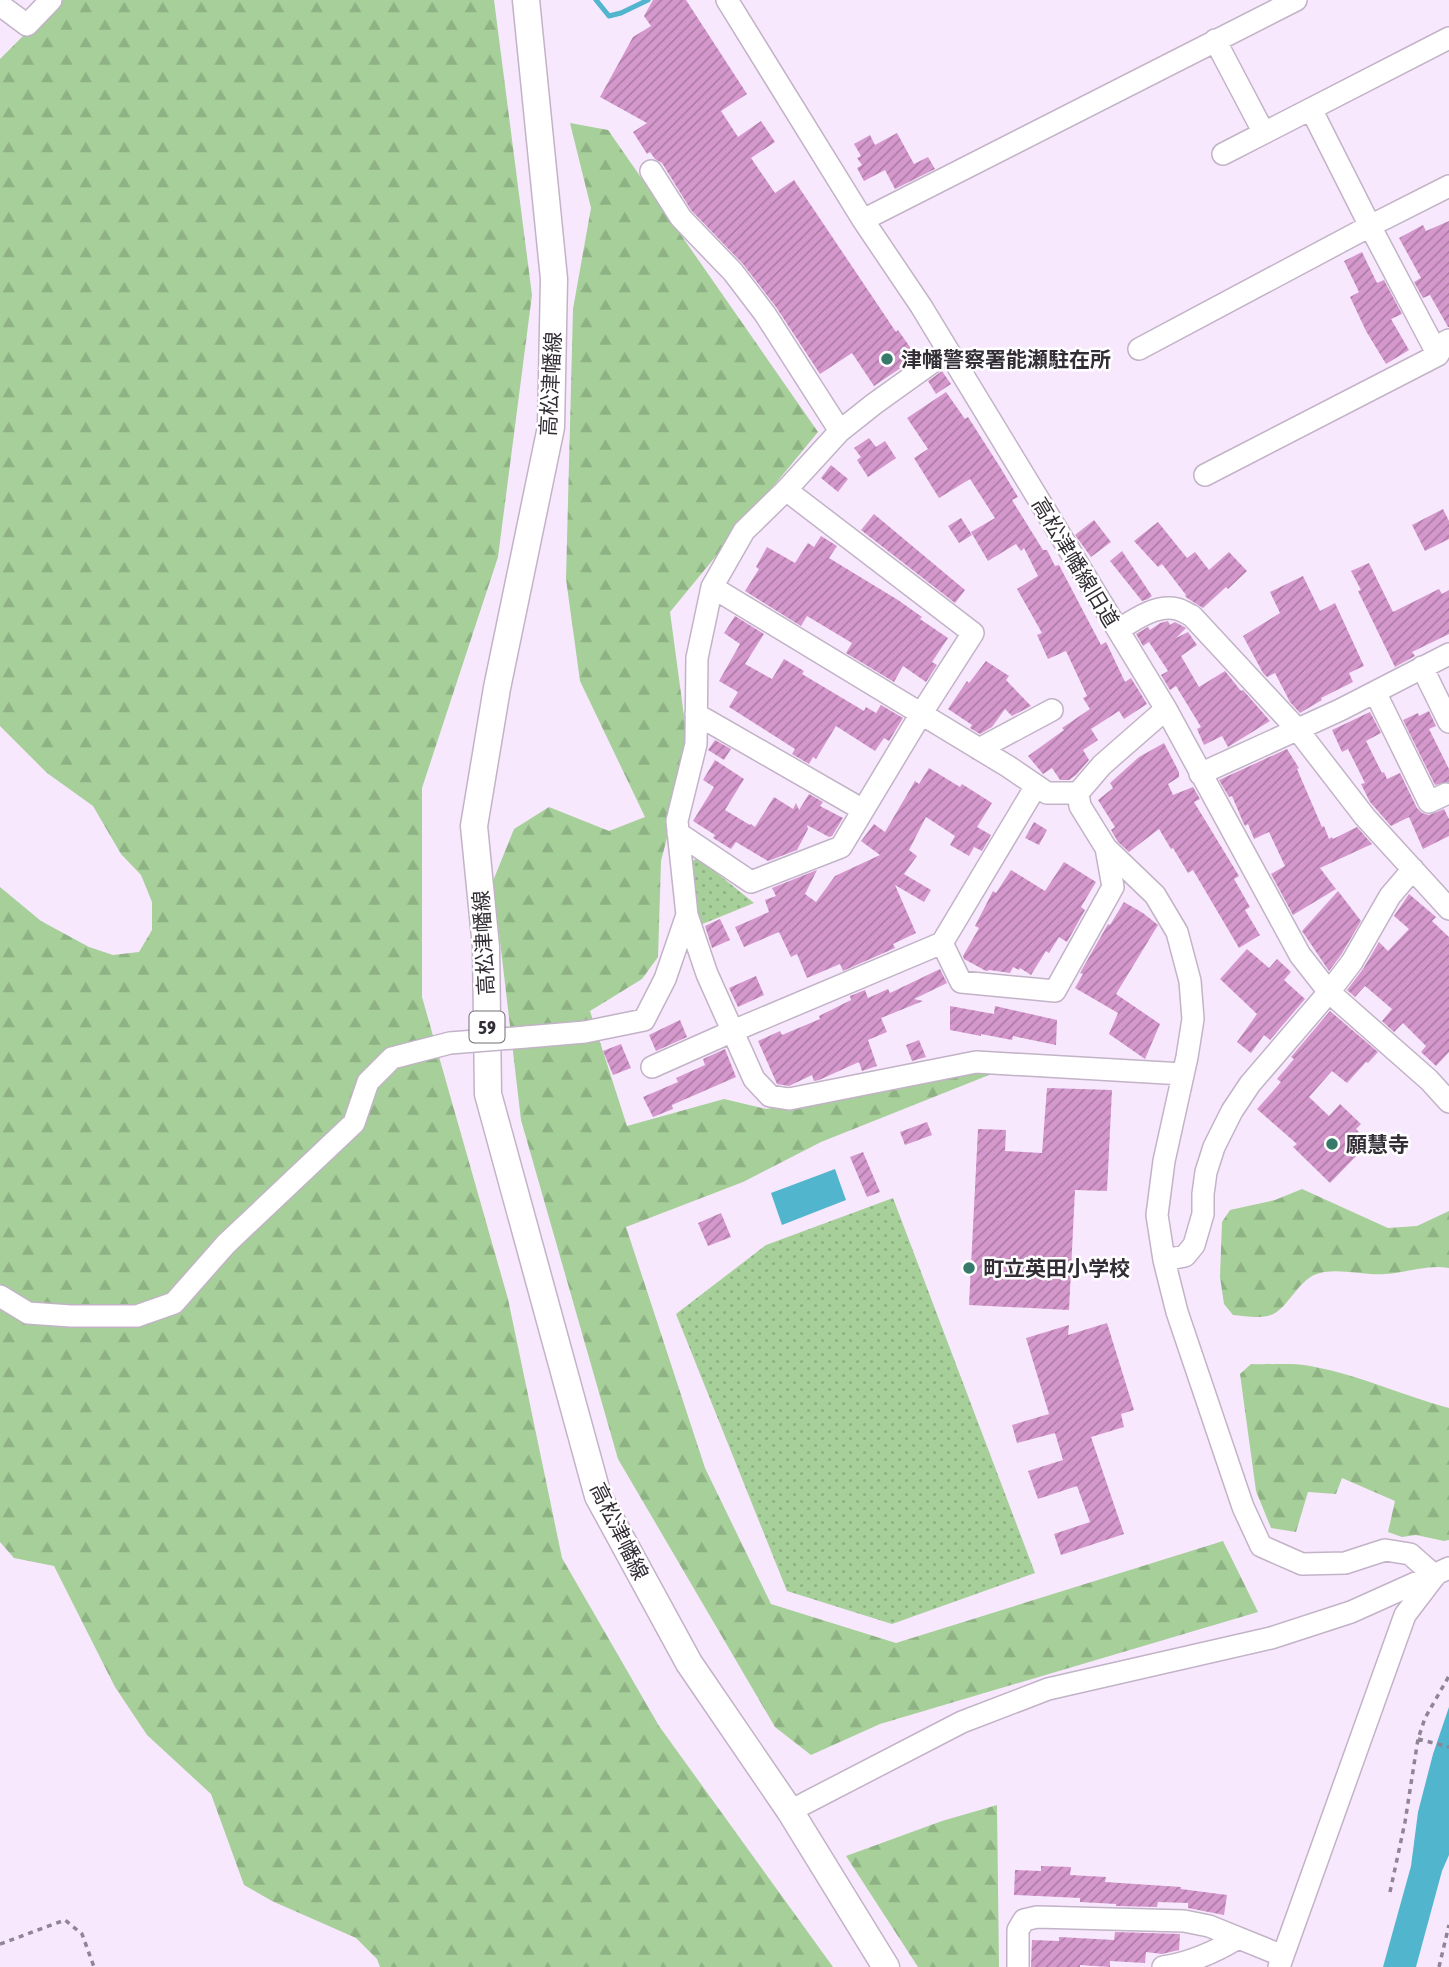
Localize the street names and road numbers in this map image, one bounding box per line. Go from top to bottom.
street label: 高松津幡線 [535,331,565,437]
street label: 高松津幡線旧道 [1028,493,1124,631]
street label: 高松津幡線 [468,890,498,996]
road number: 59 [470,1012,504,1042]
street label: 高松津幡線 [586,1479,654,1583]

